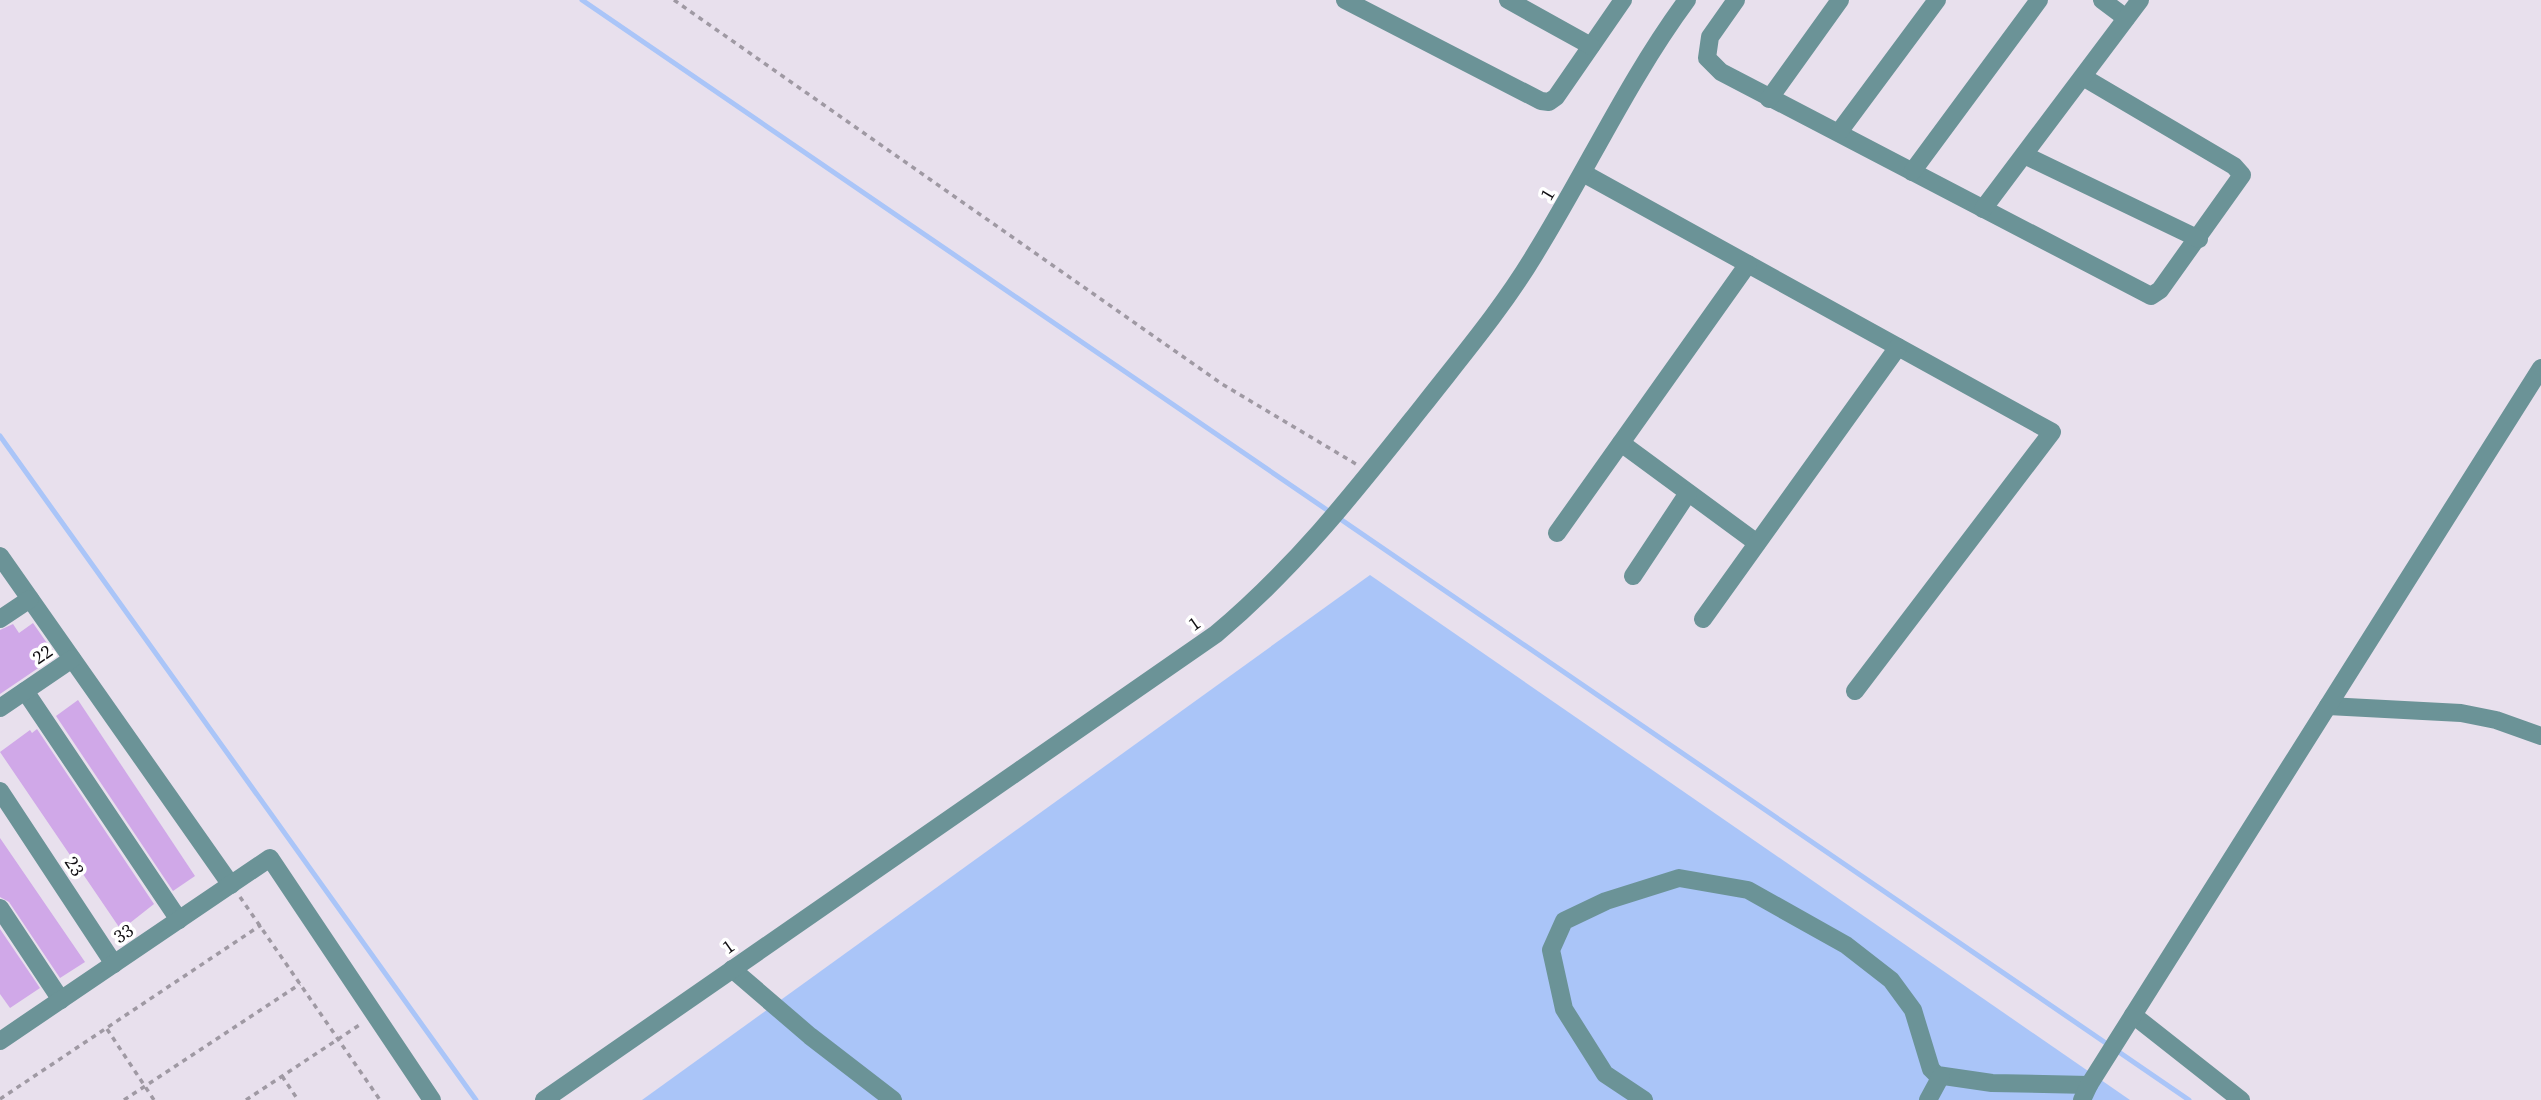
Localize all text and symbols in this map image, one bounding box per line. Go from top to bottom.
street label: 1 [1533,183,1561,205]
street label: 1 [1183,610,1205,636]
street label: 22 [27,638,57,670]
street label: 23 [59,851,91,881]
street label: 33 [108,917,138,949]
street label: 1 [717,933,739,959]

